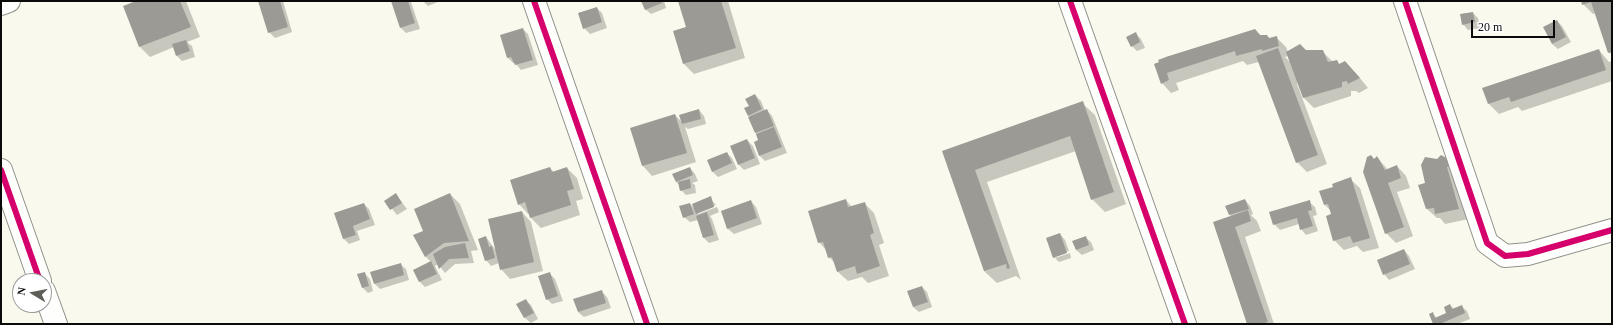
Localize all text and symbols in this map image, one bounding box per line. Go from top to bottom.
scale bar [1473,12,1557,38]
text: 20 m [1478,20,1502,34]
north arrow [12,273,52,313]
text: N [15,286,28,296]

